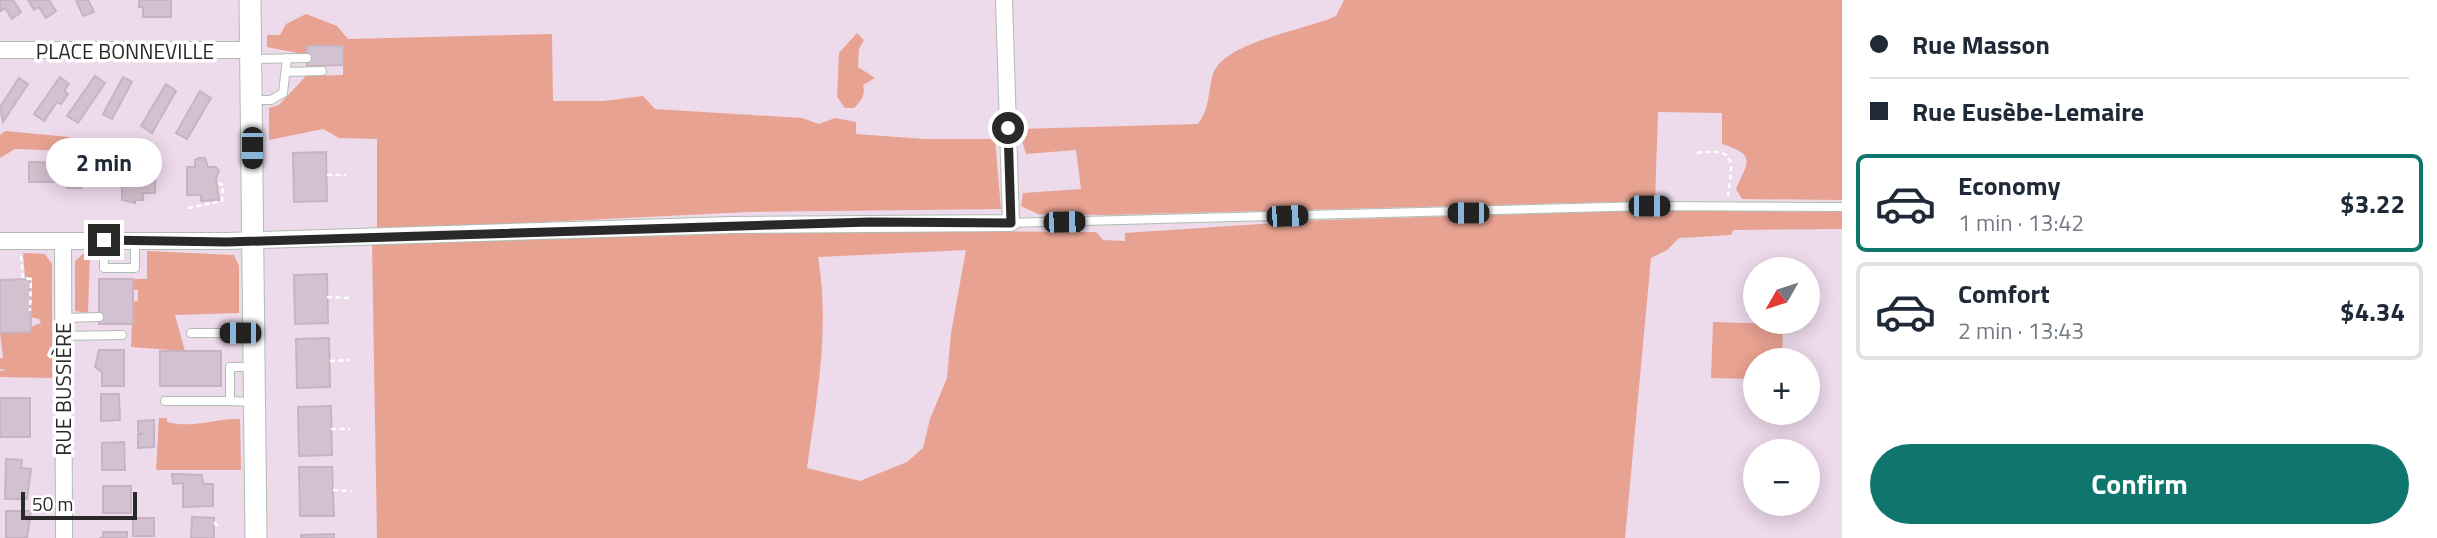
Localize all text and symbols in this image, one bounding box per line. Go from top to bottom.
text: Rue Masson [1912,25,2050,64]
street label: PLACE BONNEVILLE [36,35,214,67]
text: Rue Eusèbe-Lemaire [1912,92,2144,131]
route start [992,112,1024,144]
car [242,127,263,169]
callout: 2 min [46,138,162,188]
text: 2 min [76,145,132,180]
text: Economy [1958,166,2060,205]
icon: car [1874,172,1937,235]
text: $3.22 [2340,184,2405,223]
car [1629,196,1671,217]
car [1448,203,1490,224]
car [1266,205,1309,227]
text: 1 min · 13:42 [1958,205,2084,240]
car [1043,211,1086,233]
route end [88,224,120,256]
north arrow [1743,257,1820,334]
map controls [1743,257,1820,516]
text: Comfort [1958,274,2050,313]
icon: car [1874,280,1937,343]
text: $4.34 [2340,292,2405,331]
text: 2 min · 13:43 [1958,313,2084,348]
street label: RUE BUSSIÈRE [47,322,79,456]
car [220,323,262,344]
button: + [1743,348,1820,425]
button: − [1743,439,1820,516]
button: Confirm [1870,444,2409,524]
scale bar [21,489,136,521]
text: 50 m [32,489,73,518]

